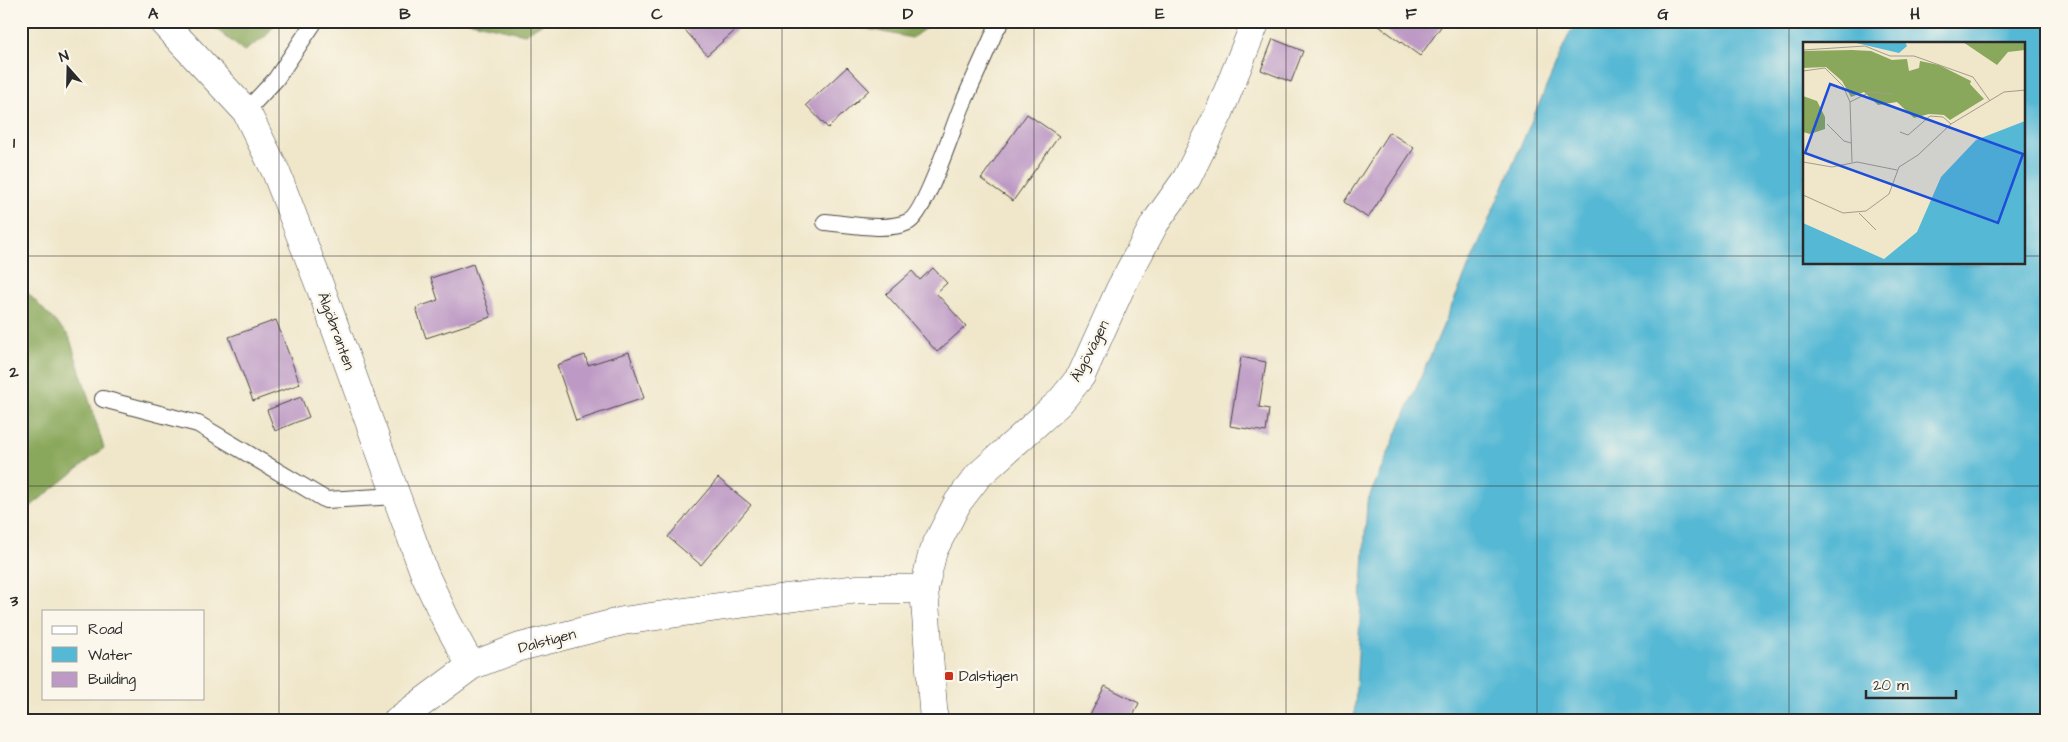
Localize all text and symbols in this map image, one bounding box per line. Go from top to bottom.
text: A [148,3,159,25]
text: B [399,3,411,25]
text: C [651,3,663,25]
text: D [903,3,914,25]
text: E [1155,3,1165,25]
text: F [1405,3,1417,25]
text: G [1657,3,1669,25]
text: H [1910,3,1920,25]
north arrow [42,42,92,92]
inset map [1803,42,2026,265]
text: N [56,46,72,68]
text: 1 [13,132,16,154]
street label: Älgöbranten [311,289,360,374]
street label: Älgövägen [1065,316,1116,386]
text: 2 [8,361,19,383]
text: 3 [9,590,19,612]
legend [42,610,205,700]
text: Road [88,619,123,640]
street label: Dalstigen [516,623,579,660]
text: Water [88,645,132,666]
place label: Dalstigen [959,666,1018,688]
scale bar [1866,667,1956,699]
text: Building [88,669,136,691]
marker: Dalstigen [943,670,955,682]
text: 20 m [1873,675,1909,696]

